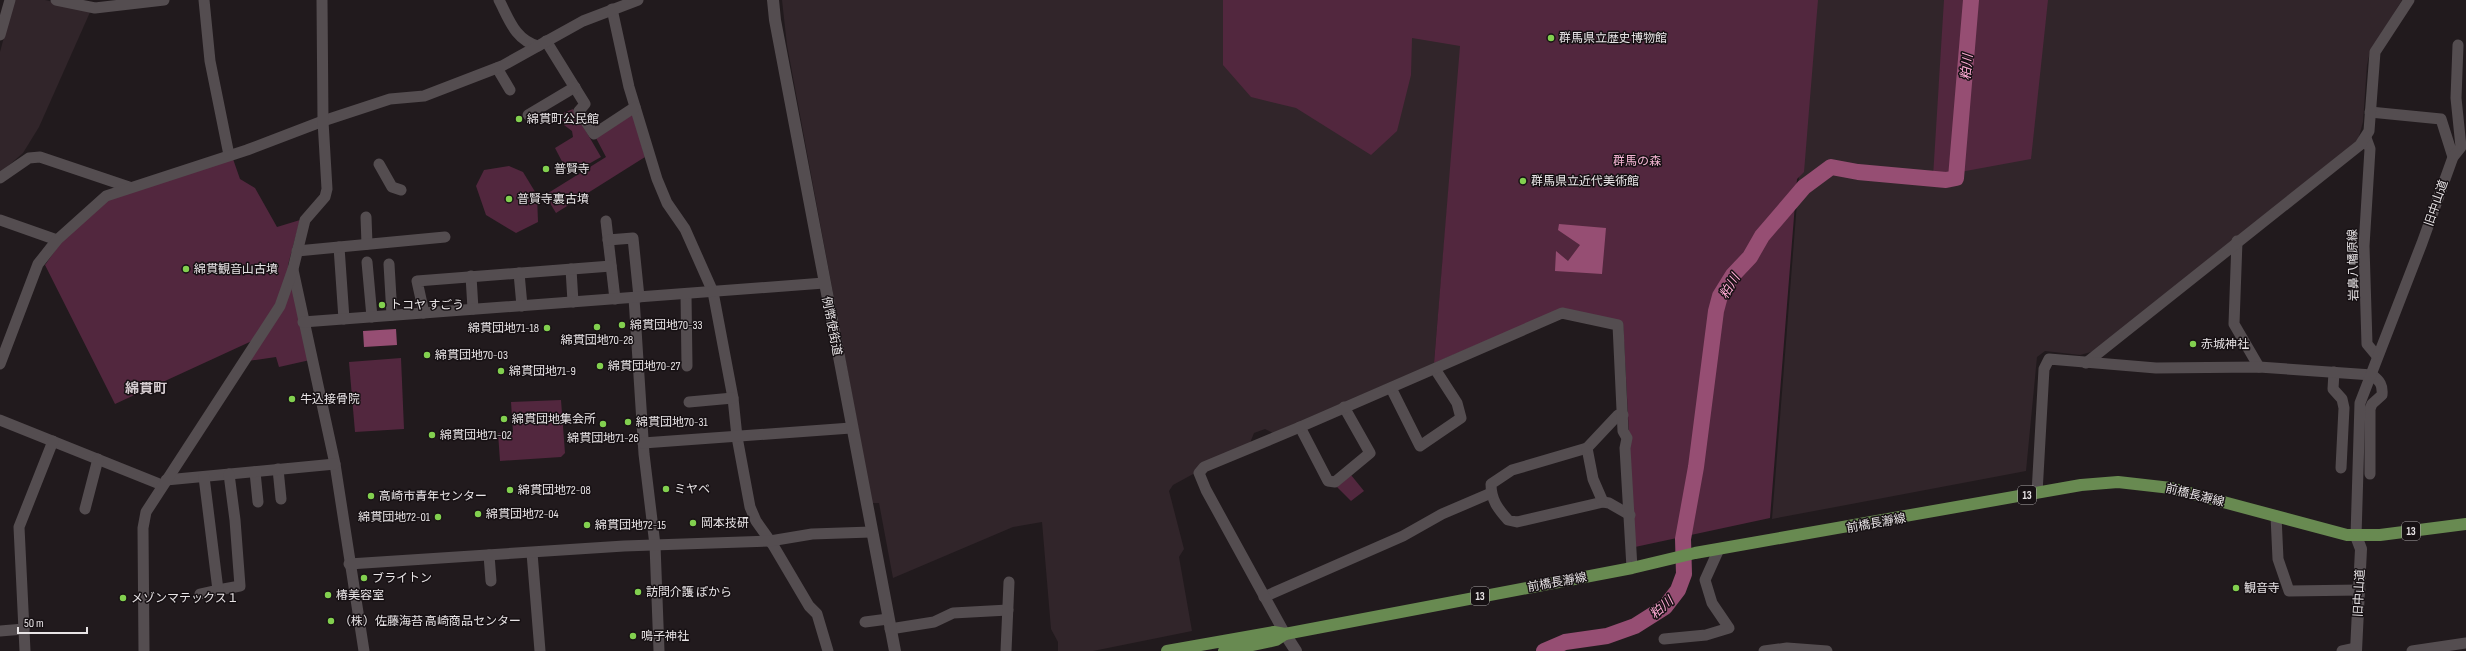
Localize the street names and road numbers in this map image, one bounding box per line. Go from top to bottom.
street label: 旧中山道 [2422,178,2451,228]
street label: 岩鼻八幡原線 [2345,229,2362,301]
street label: 例幣使街道 [818,295,845,357]
street label: 前橋長瀞線 [2164,481,2226,510]
road number: 13 [2018,486,2036,504]
street label: 前橋長瀞線 [1845,511,1907,536]
road number: 13 [2402,522,2420,540]
street label: 旧中山道 [2351,569,2368,617]
street label: 前橋長瀞線 [1526,570,1588,595]
road number: 13 [1471,587,1489,605]

